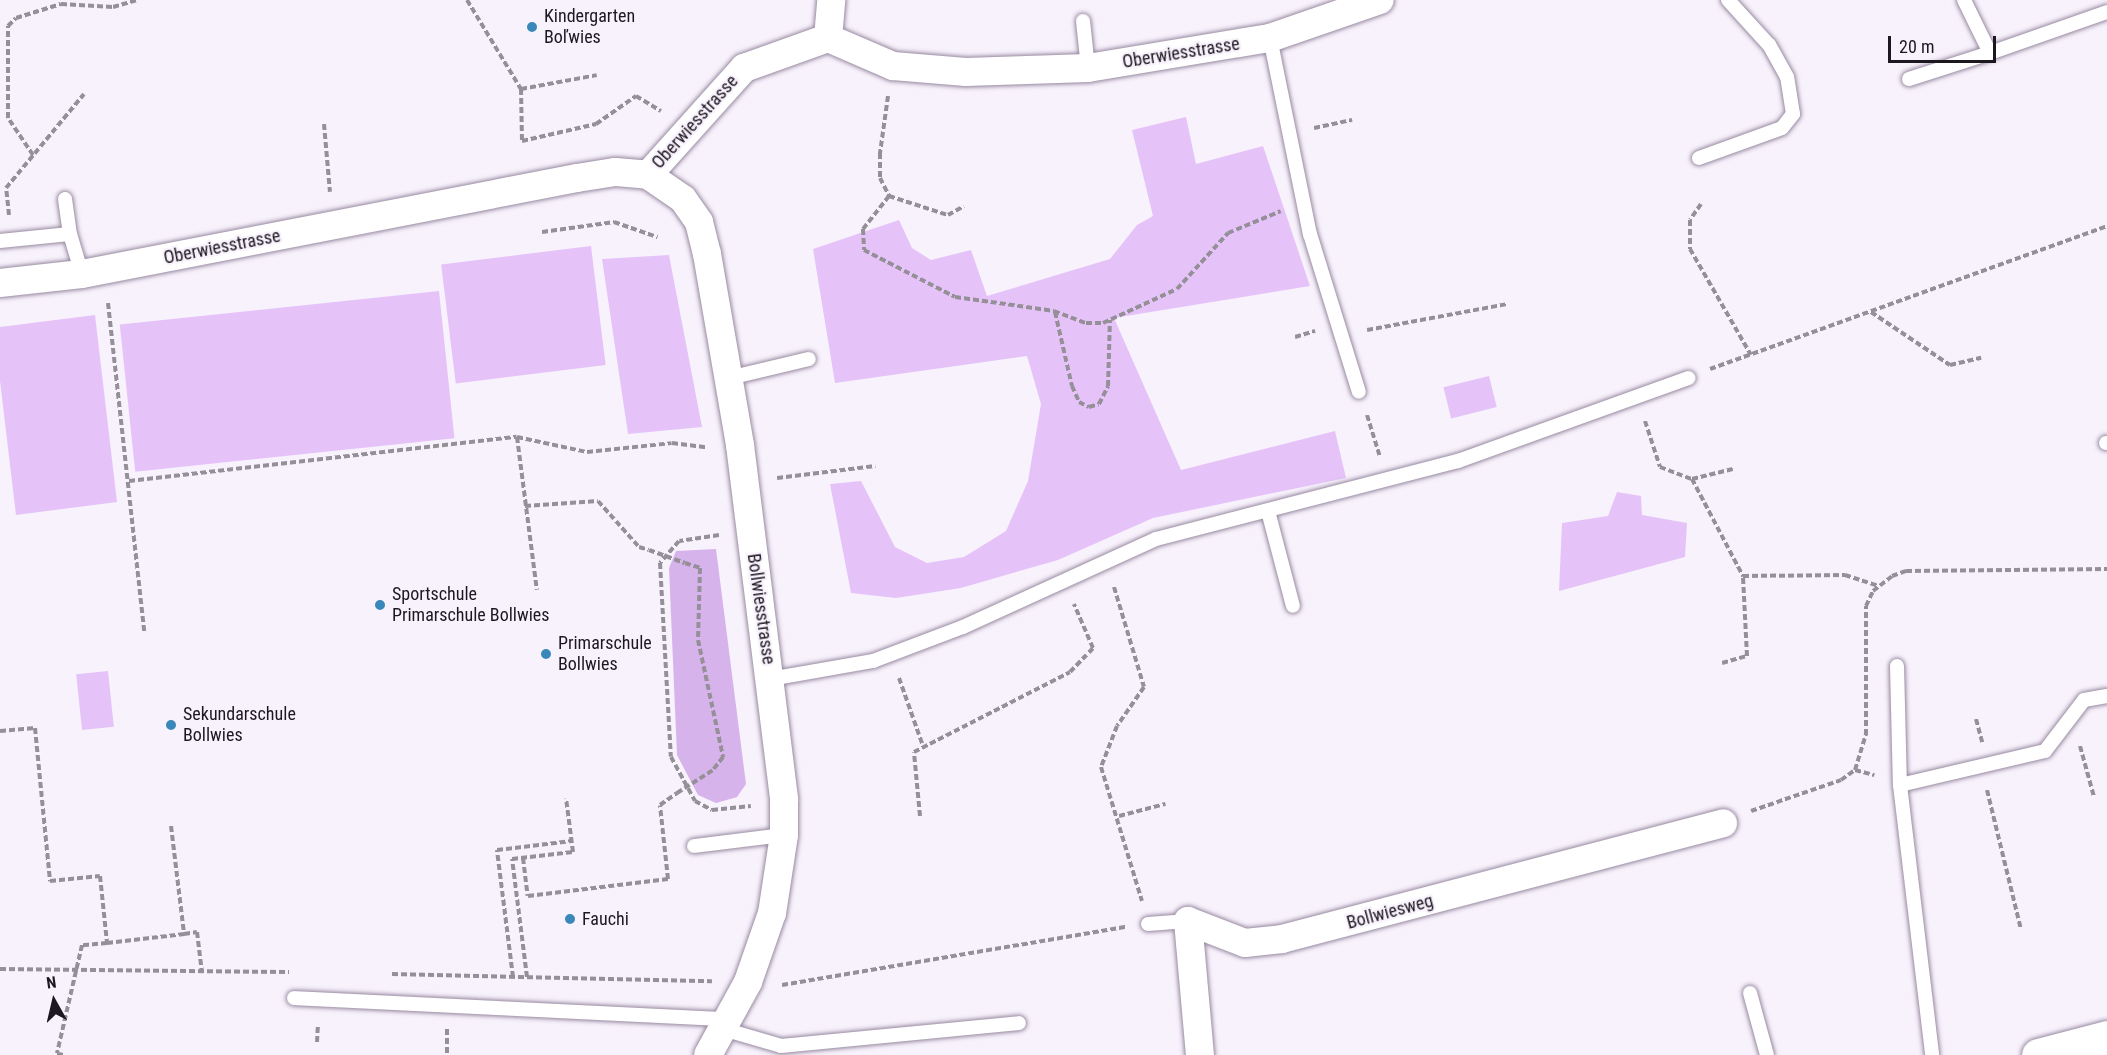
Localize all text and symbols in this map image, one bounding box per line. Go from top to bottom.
place label: Kindergarten Boľwies [544,6,635,48]
marker: Kindergarten Boľwies [525,20,539,34]
scale bar [1891,24,1999,62]
street label: Oberwiesstrasse [1121,33,1241,73]
text: 20 m [1899,36,1934,57]
street label: Oberwiesstrasse [647,71,743,173]
street label: Oberwiesstrasse [162,225,282,269]
street label: Bollwiesstrasse [743,552,779,666]
place label: Sportschule Primarschule Bollwies [392,584,549,626]
marker: Sportschule Primarschule Bollwies [373,598,387,612]
place label: Primarschule Bollwies [558,633,652,676]
marker: Primarschule Bollwies [539,647,553,661]
place label: Sekundarschule Bollwies [183,704,296,746]
marker: Sekundarschule Bollwies [164,718,178,732]
street label: Bollwiesweg [1344,890,1436,934]
place label: Fauchi [582,908,629,930]
marker: Fauchi [563,912,577,926]
north arrow [24,971,84,1031]
text: N [45,973,58,993]

